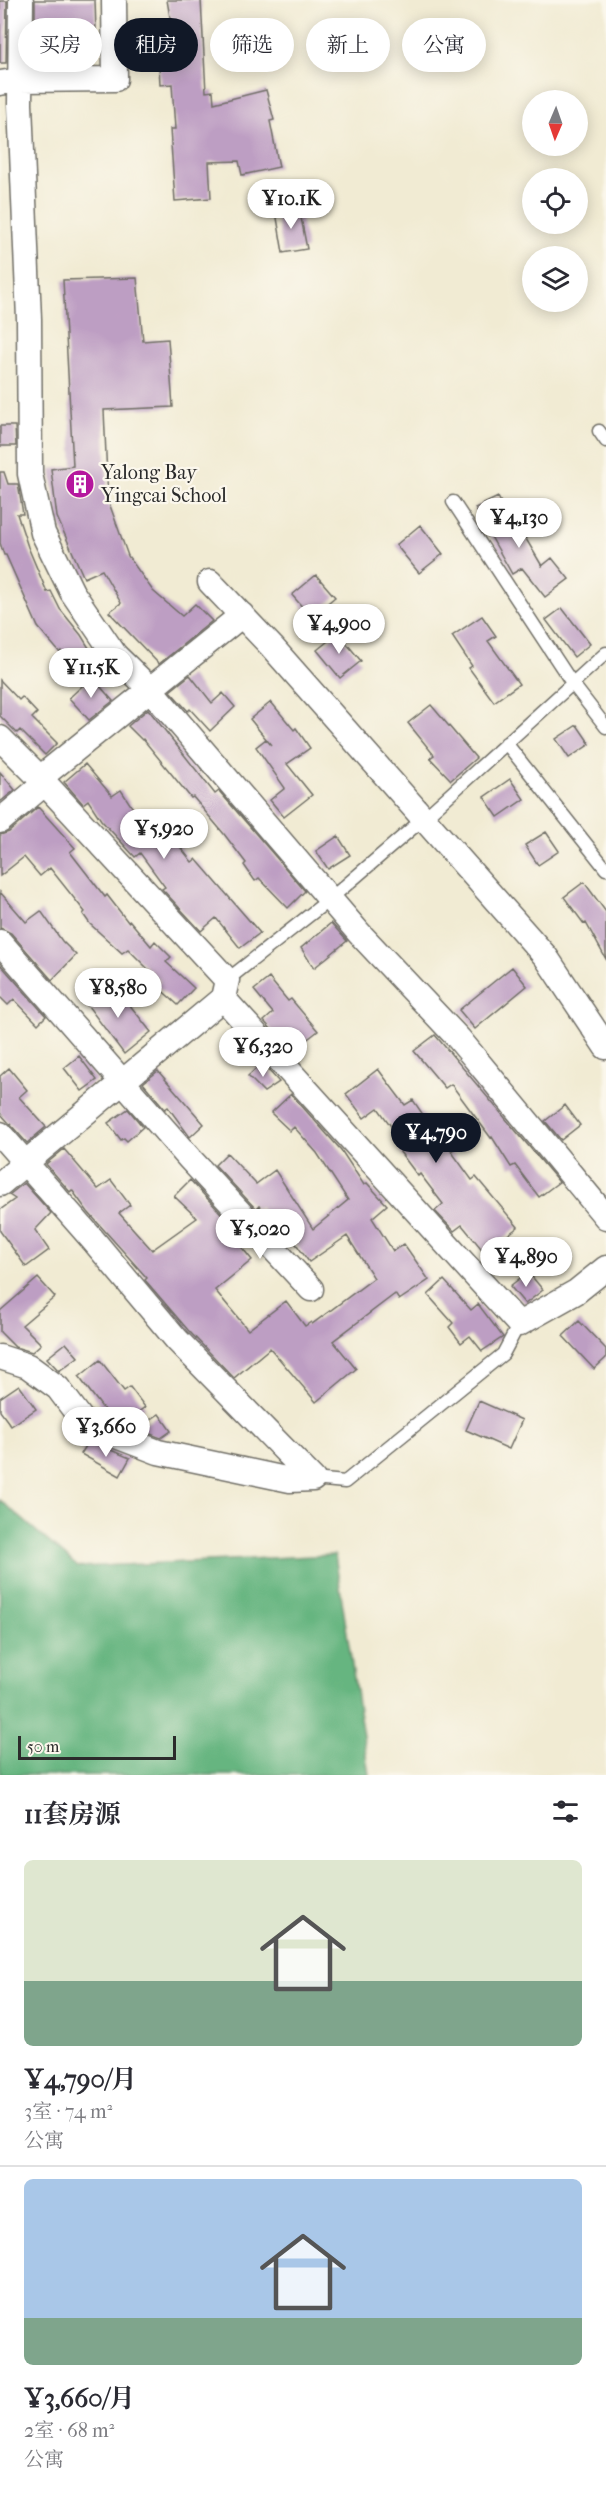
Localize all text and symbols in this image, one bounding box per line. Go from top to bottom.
chip: 买房 [18,18,102,72]
chip: 租房 [114,18,198,72]
chip: 筛选 [210,18,294,72]
chip: 新上 [306,18,390,72]
chip: 公寓 [402,18,486,72]
north arrow [522,90,588,156]
map controls [522,90,588,312]
button: locate [522,168,588,234]
pin: ¥10.1K [242,179,340,230]
text: ¥10.1K [261,187,321,210]
button: layers [522,246,588,312]
place label: Yalong Bay Yingcai School [100,461,227,507]
building icon: Yalong Bay Yingcai School [64,468,96,500]
pin: ¥4,130 [470,498,568,549]
text: ¥4,130 [490,506,548,529]
pin: ¥4,900 [290,604,388,655]
text: ¥4,900 [307,612,371,635]
pin: ¥11.5K [42,648,140,699]
text: ¥11.5K [63,656,119,679]
pin: ¥5,920 [115,809,213,860]
text: ¥5,920 [134,817,194,840]
pin: ¥8,580 [69,968,167,1019]
text: ¥8,580 [89,976,147,999]
pin: ¥6,320 [214,1027,312,1078]
text: ¥6,320 [233,1035,293,1058]
pin: ¥4,790 [387,1113,485,1164]
text: ¥4,790 [405,1121,467,1144]
pin: ¥5,020 [211,1209,309,1260]
text: ¥5,020 [230,1217,290,1240]
pin: ¥4,890 [477,1237,575,1288]
text: ¥4,890 [494,1245,558,1268]
pin: ¥3,660 [57,1407,155,1458]
text: ¥3,660 [76,1415,136,1438]
scale bar [18,1733,176,1760]
text: 50 m [27,1737,59,1756]
icon: filters [549,1795,582,1828]
text: 11套房源 [24,1799,121,1830]
icon: home [249,1899,357,2007]
text: ¥4,790/月 [24,2064,137,2095]
text: 3室 · 74 m² [24,2100,112,2123]
text: 公寓 [24,2129,64,2152]
icon: home [249,2218,357,2326]
text: ¥3,660/月 [24,2383,135,2414]
text: 2室 · 68 m² [24,2419,114,2442]
text: 公寓 [24,2448,64,2471]

